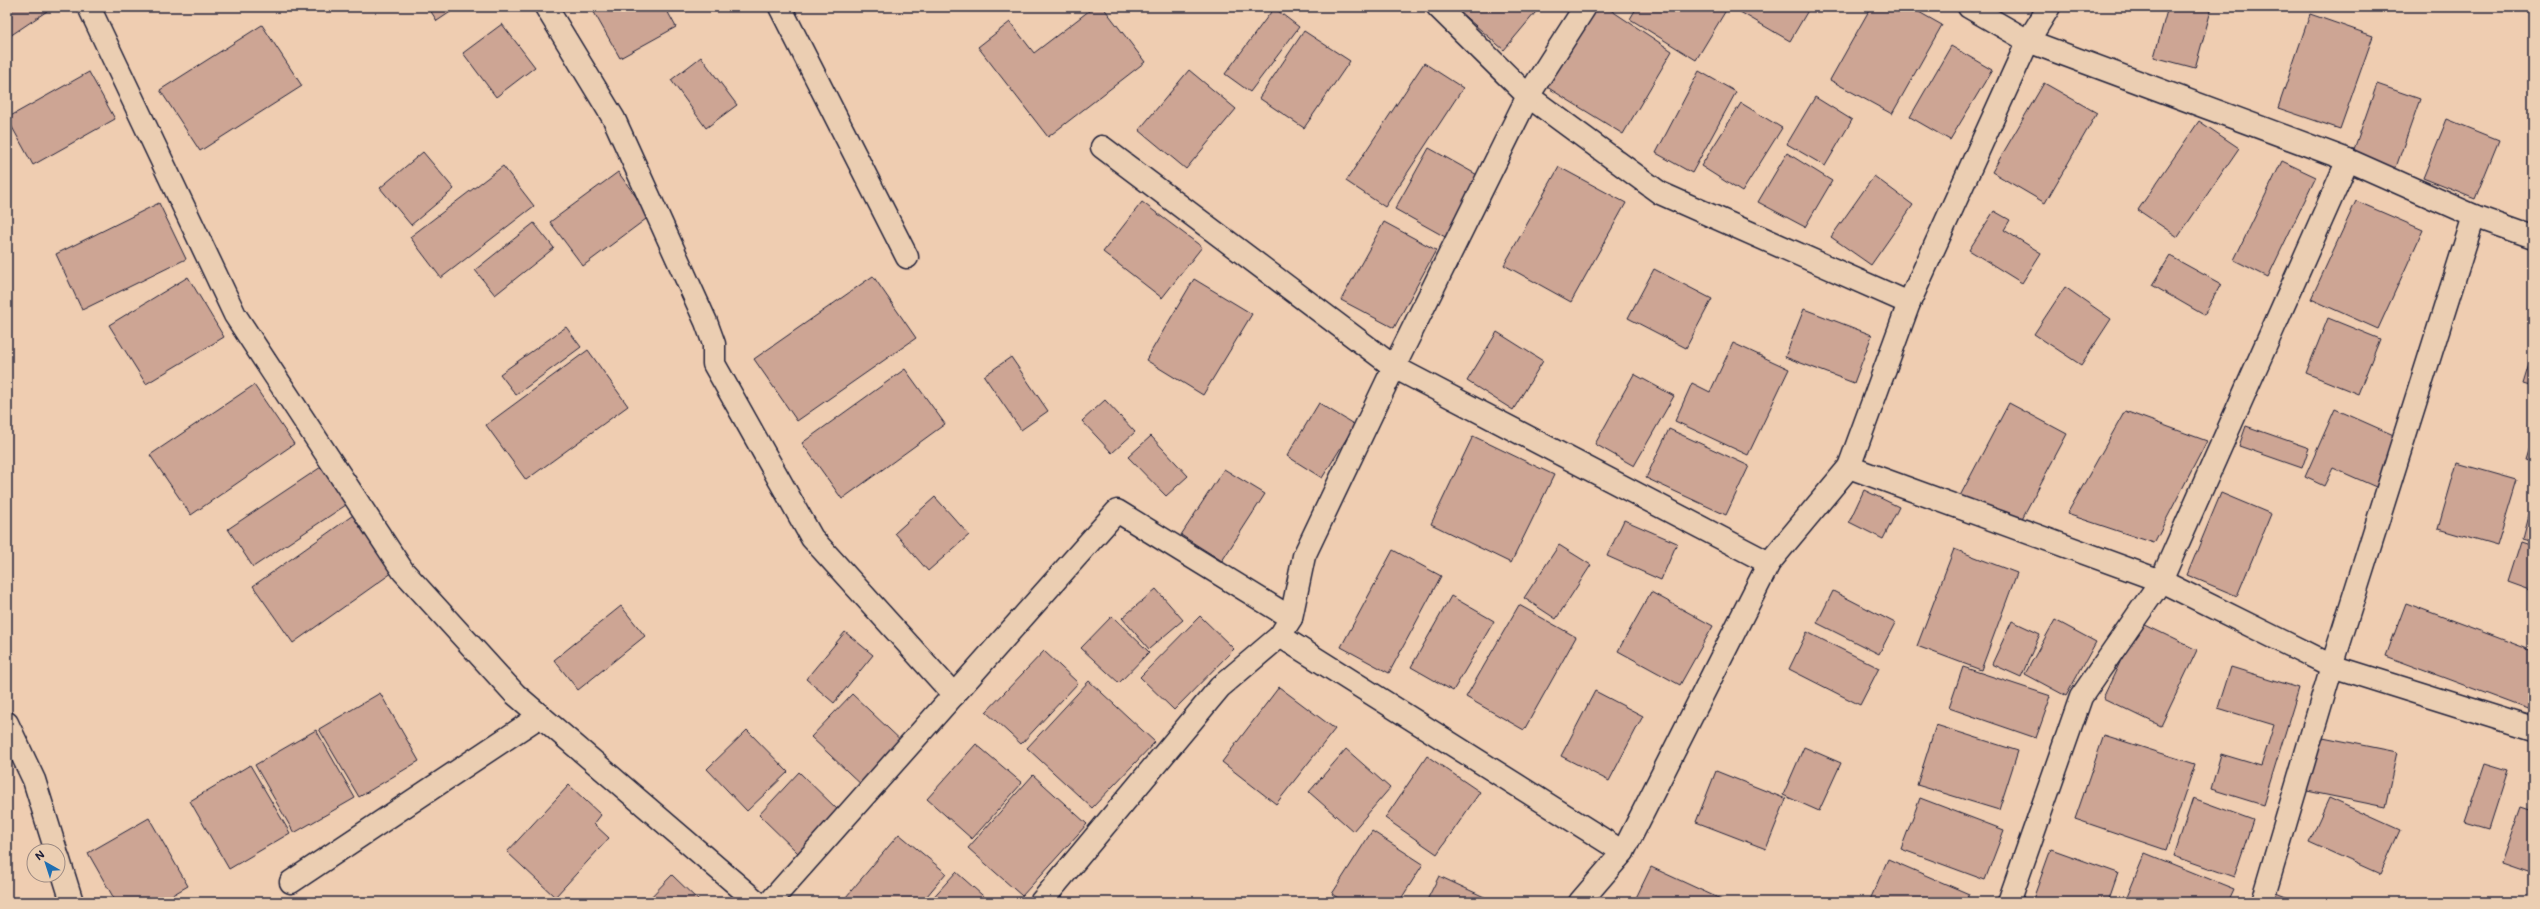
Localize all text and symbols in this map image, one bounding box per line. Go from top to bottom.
north arrow [26,843,66,883]
text: N [31,846,47,863]

